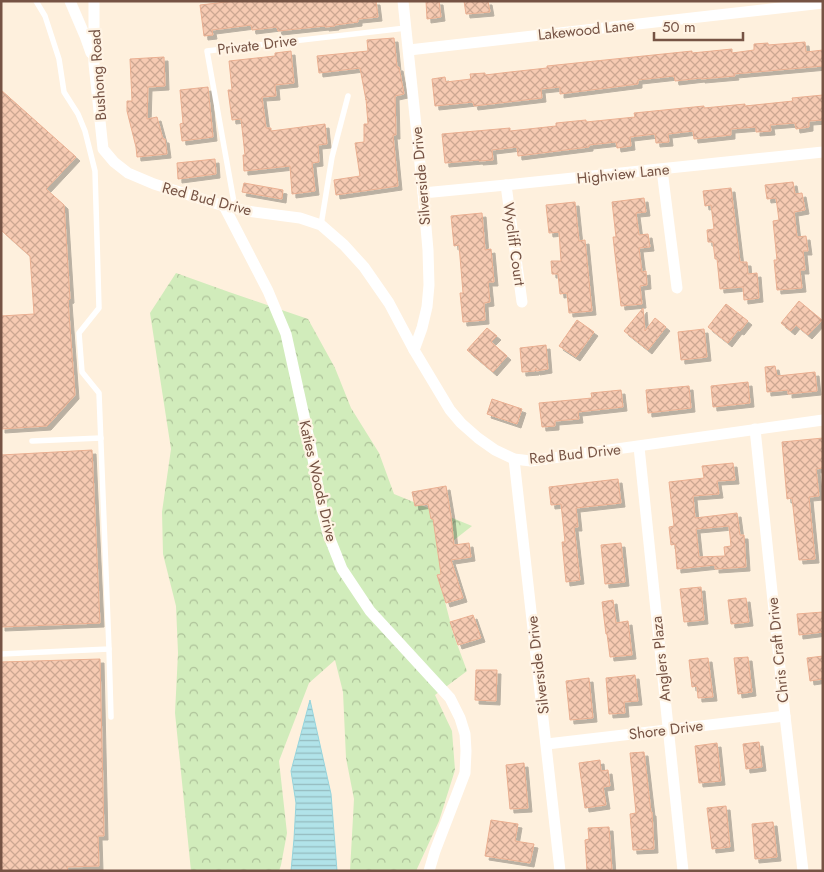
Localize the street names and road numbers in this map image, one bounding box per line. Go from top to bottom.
street label: Lakewood Lane [537,14,636,46]
street label: Bushong Road [84,29,112,121]
street label: Private Drive [216,29,298,61]
street label: Silverside Drive [406,126,436,226]
street label: Highview Lane [575,158,671,190]
street label: Red Bud Drive [160,176,254,222]
street label: Wycliff Court [497,201,531,287]
street label: Katies Woods Drive [293,418,343,544]
street label: Red Bud Drive [528,438,622,470]
street label: Chris Craft Drive [761,596,794,704]
street label: Silverside Drive [521,614,555,715]
street label: Anglers Plaza [646,615,676,703]
street label: Shore Drive [628,714,705,745]

